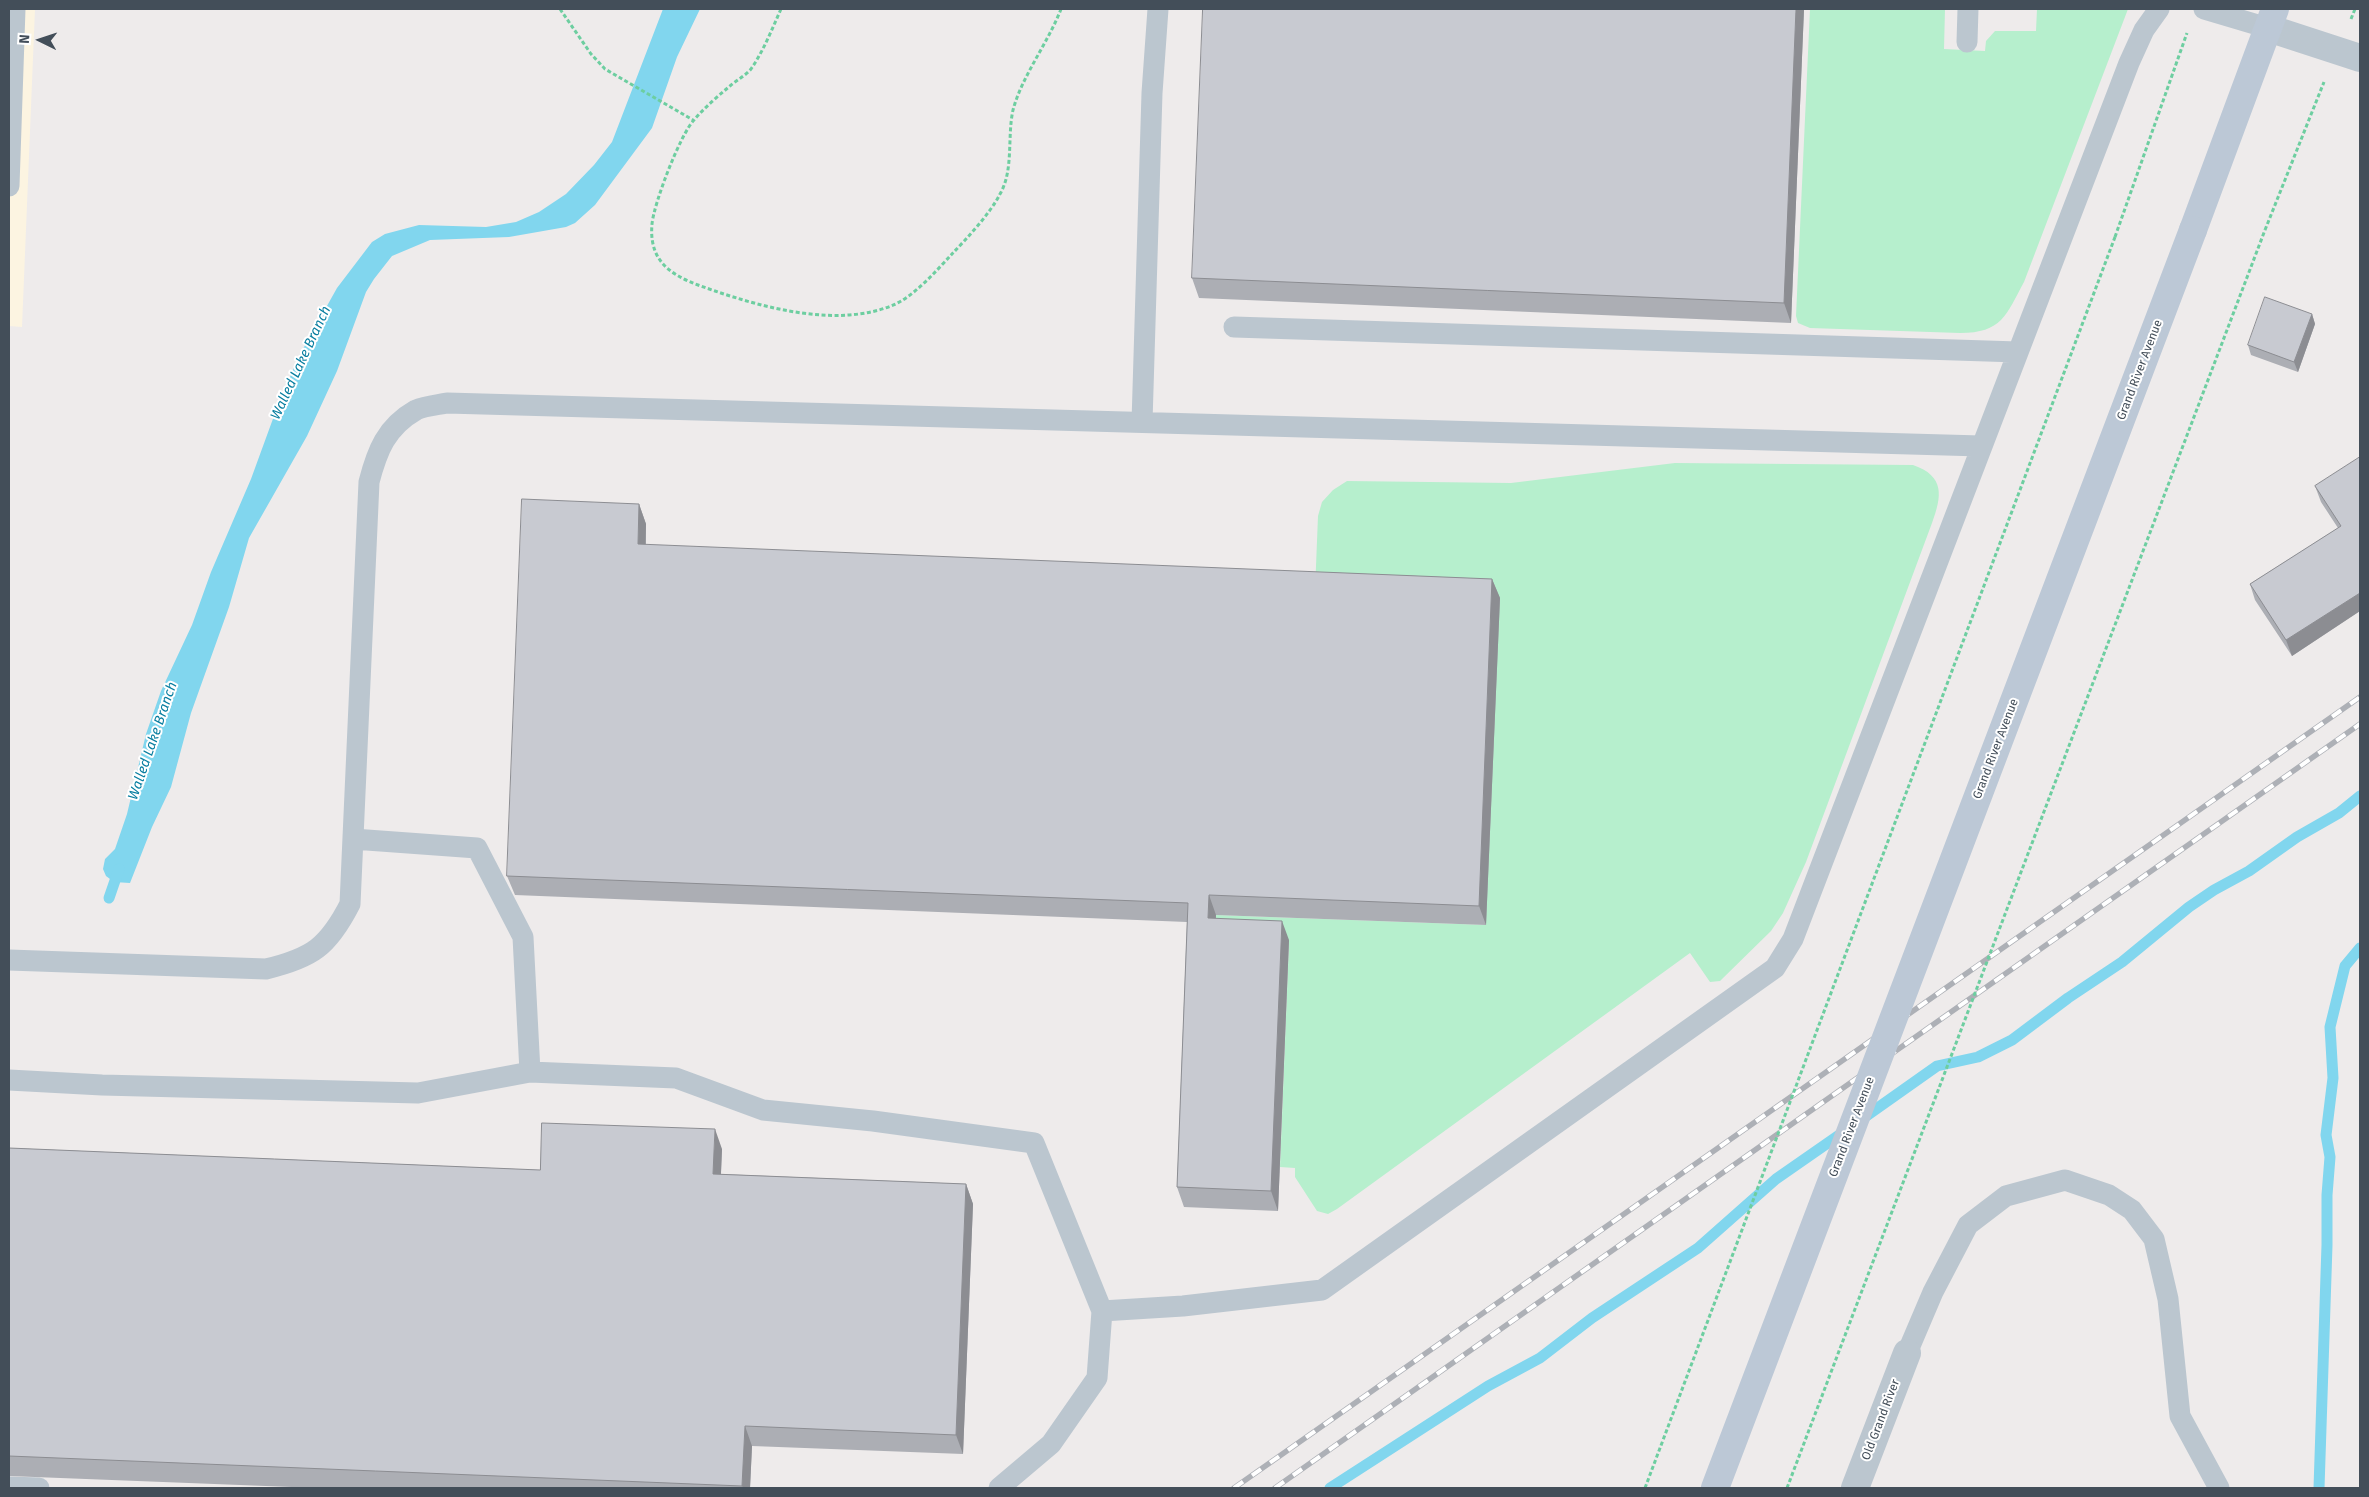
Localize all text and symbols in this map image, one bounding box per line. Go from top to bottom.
north arrow [15,15,65,65]
text: N [16,34,33,44]
water label: Walled Lake Branch [267,303,335,423]
street label: Grand River Avenue [2114,318,2166,422]
water label: Walled Lake Branch [125,680,181,802]
street label: Grand River Avenue [1970,697,2022,801]
street label: Grand River Avenue [1826,1075,1878,1179]
street label: Old Grand River [1859,1378,1903,1462]

